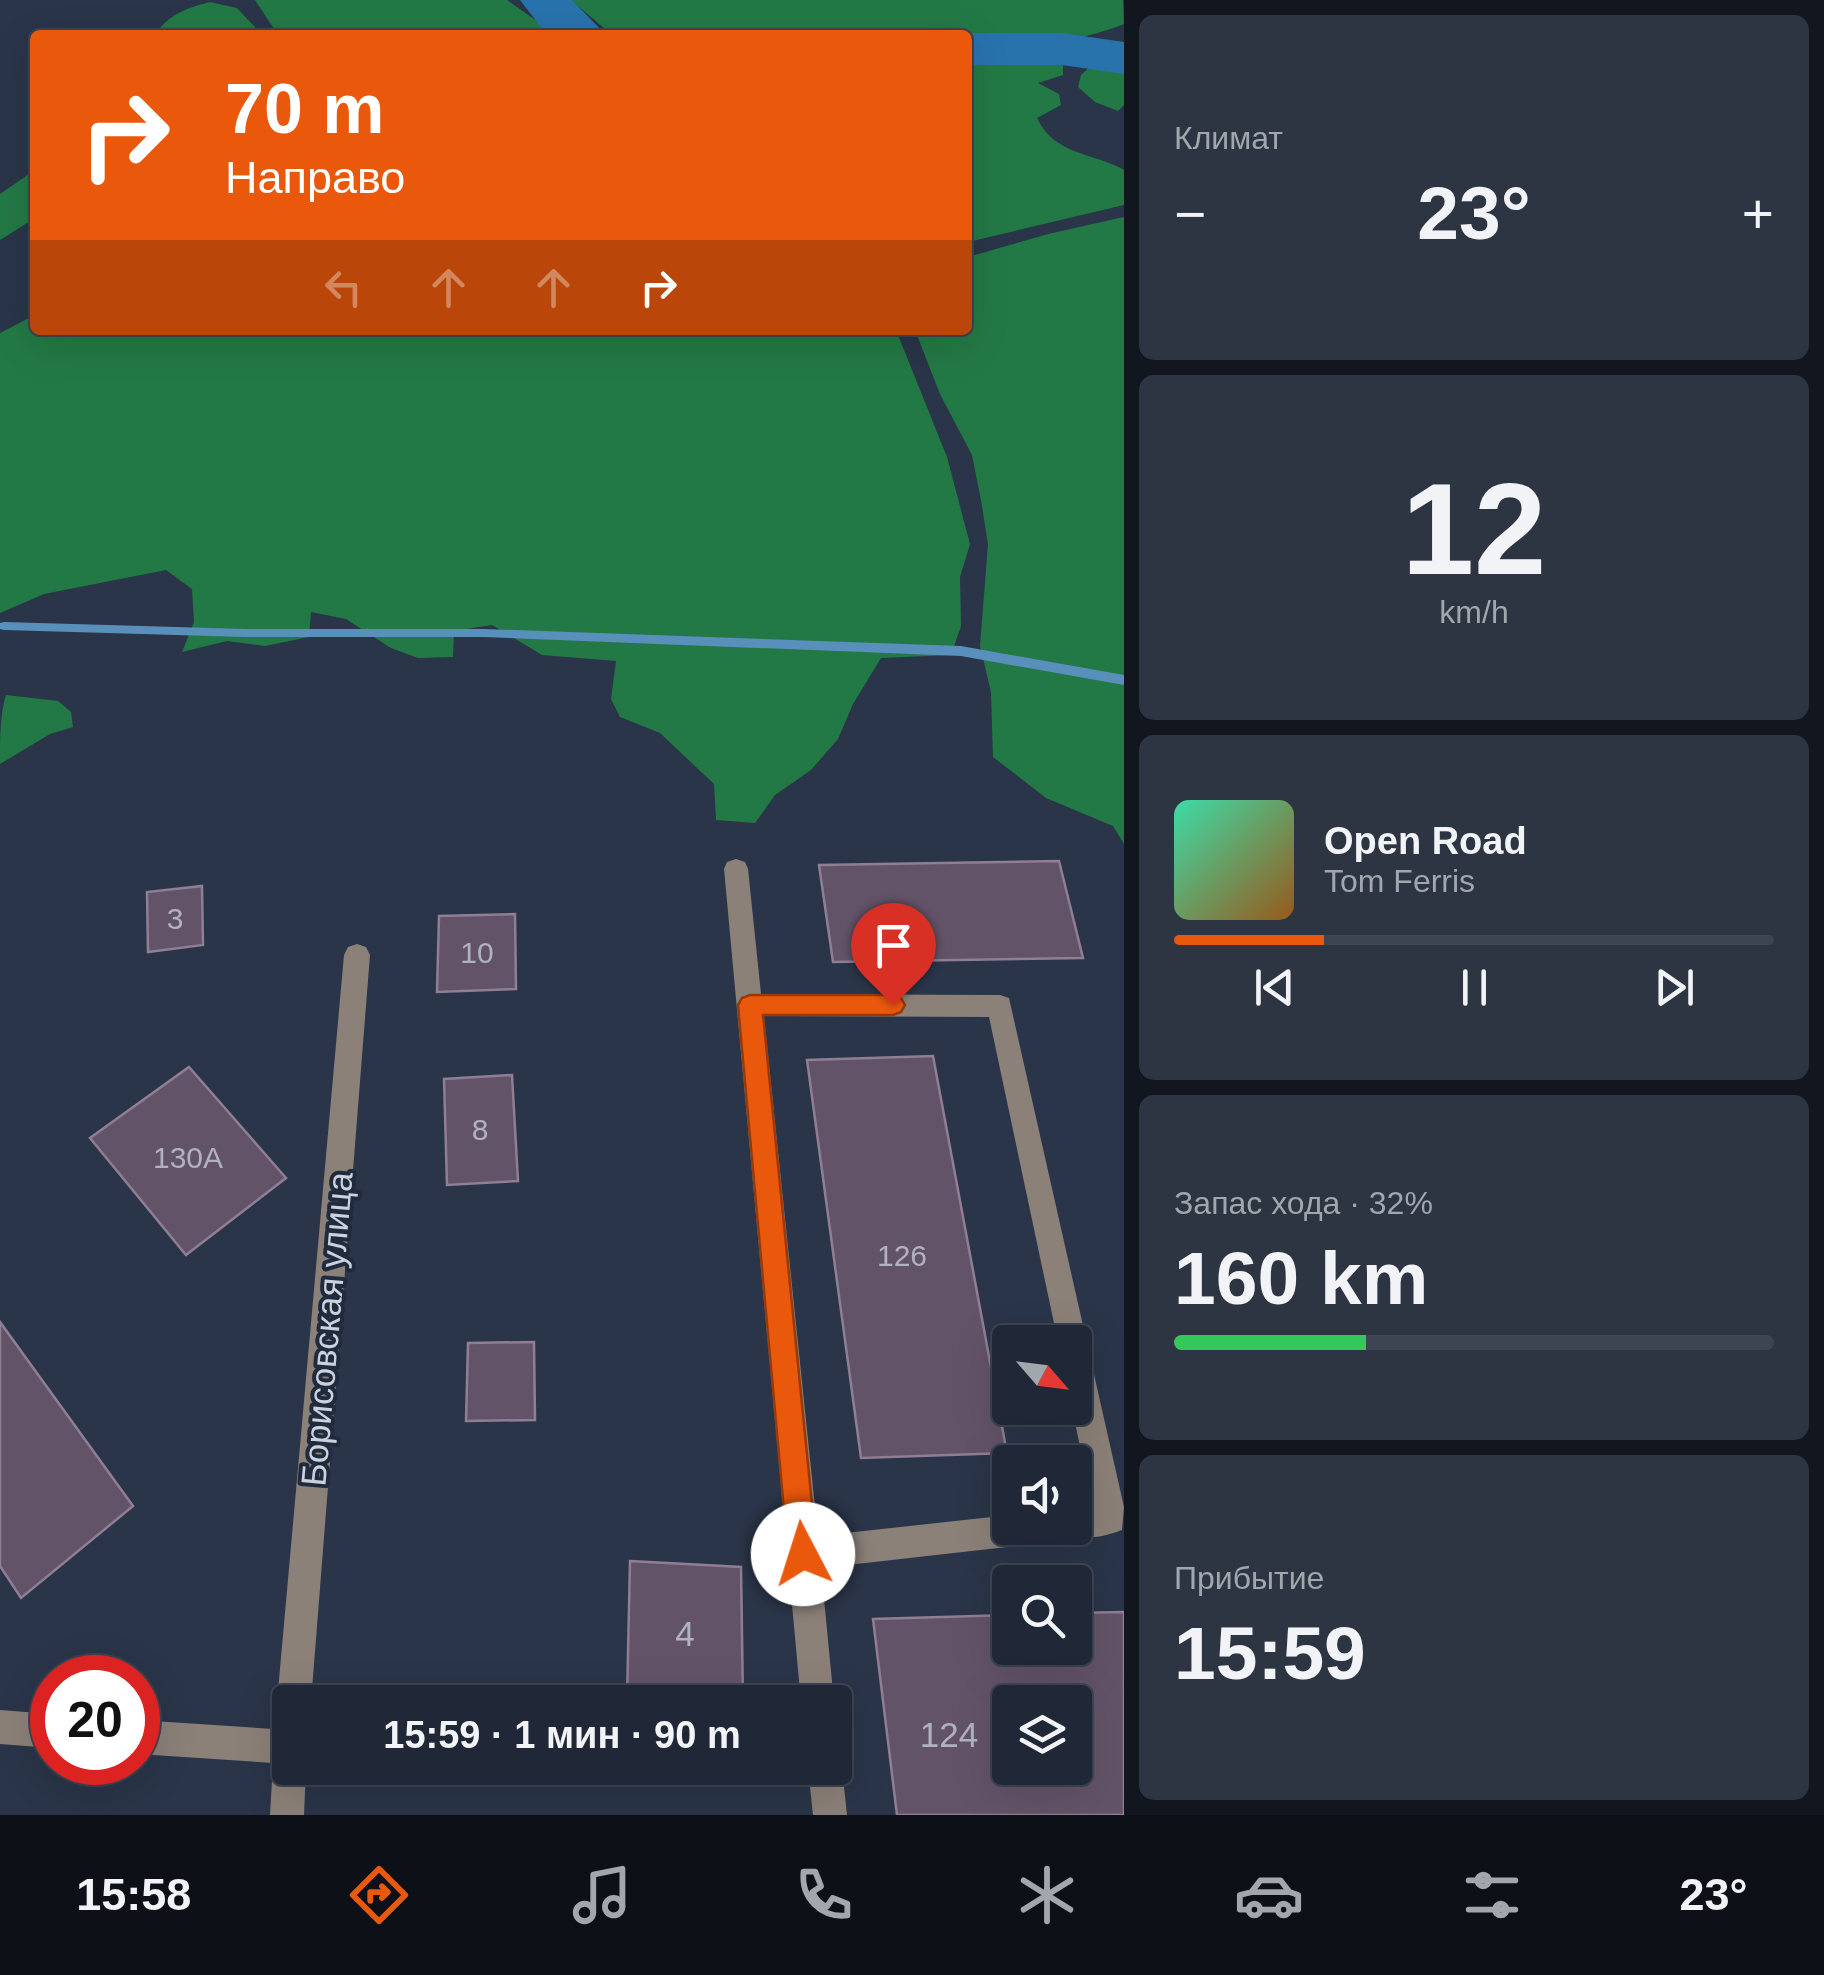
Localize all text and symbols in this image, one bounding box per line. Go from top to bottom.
icon: right [60,70,190,200]
text: 70 m [225,70,385,148]
text: Климат [1174,120,1283,156]
text: Направо [225,152,405,203]
text: 23° [1417,171,1531,255]
text: − [1174,183,1206,245]
text: + [1742,183,1774,245]
icon: left [316,260,371,315]
icon: ahead [421,260,476,315]
icon: ahead [526,260,581,315]
icon: right [631,260,686,315]
text: 12 [1402,456,1546,602]
text: km/h [1439,594,1509,630]
text: Open Road [1324,820,1527,862]
text: Tom Ferris [1324,863,1475,899]
house number: 3 [167,902,183,935]
pin [851,903,936,1006]
icon: arrive [866,918,921,973]
house number: 10 [460,936,494,969]
icon: previous [1247,960,1302,1015]
icon: pause [1447,960,1502,1015]
icon: next [1647,960,1702,1015]
house number: 8 [472,1113,488,1146]
house number: 130А [153,1141,223,1174]
street label: Борисовская улица [293,1170,360,1488]
text: Запас хода · 32% [1174,1185,1433,1221]
text: 160 km [1174,1236,1428,1320]
house number: 126 [877,1239,927,1272]
north arrow [992,1325,1092,1425]
map controls [992,1325,1092,1785]
button: sound [992,1445,1092,1545]
position arrow [751,1502,855,1606]
text: Прибытие [1174,1560,1324,1596]
button: search [992,1565,1092,1665]
text: 15:59 [1174,1611,1366,1695]
house number: 4 [675,1614,695,1653]
speed limit sign: 20 [30,1655,160,1785]
button: layers [992,1685,1092,1785]
text: 15:59 · 1 мин · 90 m [383,1714,741,1756]
house number: 124 [920,1715,978,1754]
icon: directions [344,1860,414,1930]
icon: music [567,1860,637,1930]
icon: phone [789,1860,859,1930]
icon: climate [1012,1860,1082,1930]
icon: car [1234,1860,1304,1930]
icon: filters [1457,1860,1527,1930]
text: 15:58 [76,1869,191,1920]
text: 23° [1680,1869,1748,1920]

